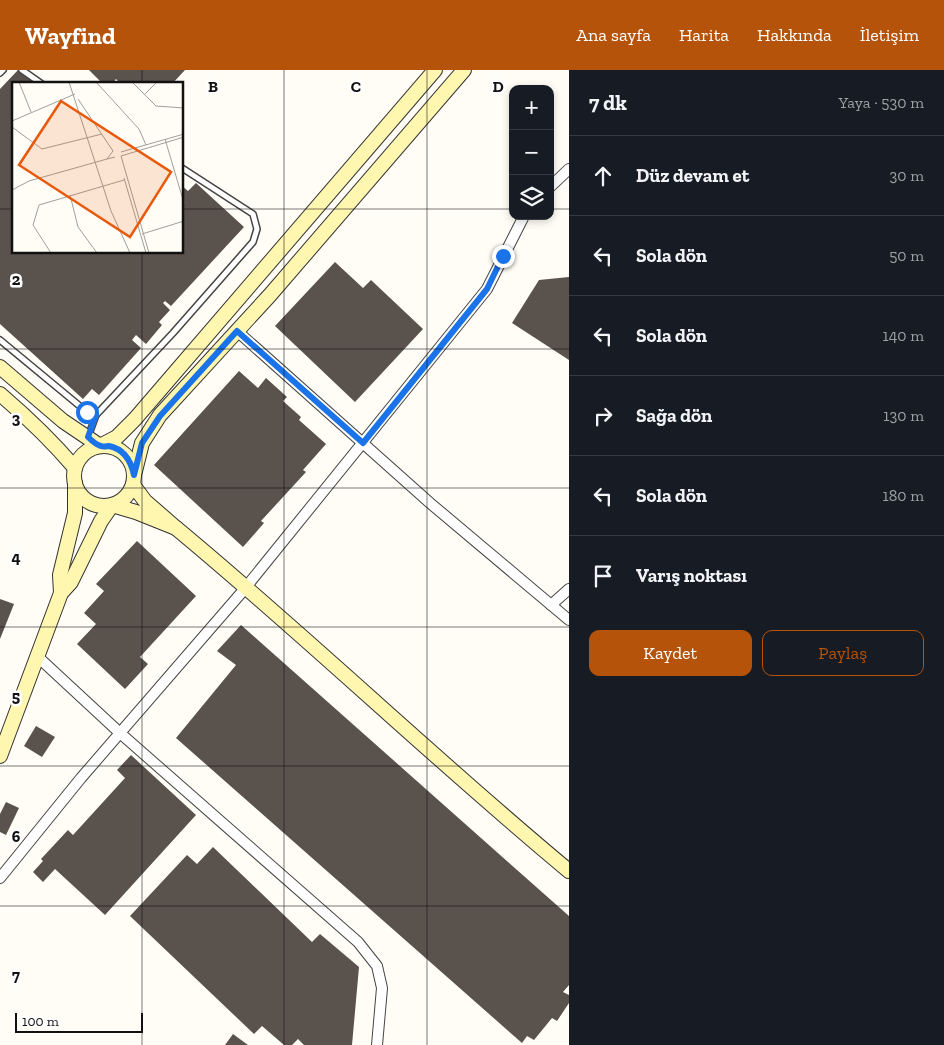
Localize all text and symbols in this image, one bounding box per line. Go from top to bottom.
text: Wayfind [25,21,116,50]
text: Ana sayfa [576,24,651,46]
text: Harita [679,24,729,46]
text: Hakkında [757,24,832,46]
text: İletişim [860,24,919,46]
text: B [208,77,218,96]
text: C [351,77,361,96]
text: D [492,77,504,96]
inset map [12,82,184,254]
map controls [509,85,554,220]
button: + [509,85,554,130]
text: 7 dk [589,90,627,115]
text: Yaya · 530 m [839,93,924,112]
button: − [509,130,554,175]
icon: ahead [589,162,617,190]
text: Düz devam et [636,164,749,187]
text: 30 m [890,166,924,185]
button: layers [509,175,554,220]
icon: left [589,242,617,270]
text: Sola dön [636,244,707,267]
route end [492,245,515,268]
text: 50 m [889,246,924,265]
text: 2 [12,270,21,289]
icon: left [589,322,617,350]
text: Sola dön [636,324,707,347]
text: 140 m [883,326,924,345]
route start [76,401,99,424]
icon: right [589,402,617,430]
text: Sağa dön [636,404,712,427]
text: 130 m [883,406,924,425]
text: 3 [12,409,21,428]
icon: left [589,482,617,510]
text: Sola dön [636,484,707,507]
text: 180 m [883,486,924,505]
text: 4 [11,548,21,567]
icon: arrive [589,562,617,590]
text: Varış noktası [636,564,747,587]
button: Kaydet [589,630,752,676]
button: Paylaş [762,630,924,676]
text: 5 [12,687,20,706]
text: 6 [12,827,21,846]
text: 7 [12,966,20,985]
scale bar [15,1010,142,1033]
text: 100 m [22,1013,59,1030]

